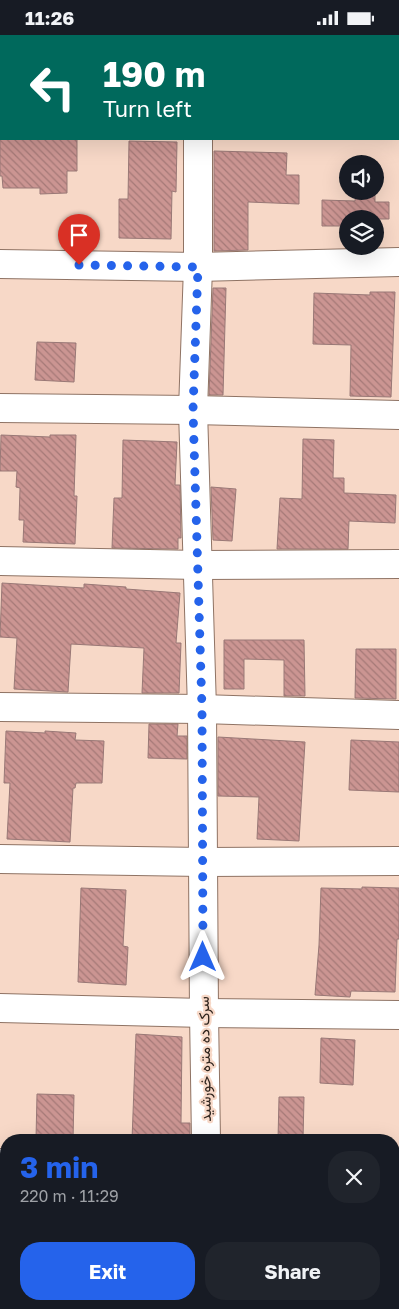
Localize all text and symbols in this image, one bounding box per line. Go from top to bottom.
text: 11:26 [25,6,74,29]
text: 190 m [103,53,205,95]
icon: left [20,55,85,120]
text: Turn left [103,95,192,122]
map controls [339,155,384,255]
button: sound [339,155,384,200]
button: layers [339,210,384,255]
pin [58,214,100,265]
icon: arrive [65,221,93,249]
position arrow [176,930,228,982]
street label: سرک ده متره خورشید [194,996,215,1122]
text: 3 min [20,1149,98,1185]
button: close [328,1151,380,1203]
text: 220 m · 11:29 [20,1186,119,1206]
button: Exit [20,1242,195,1300]
button: Share [205,1242,380,1300]

